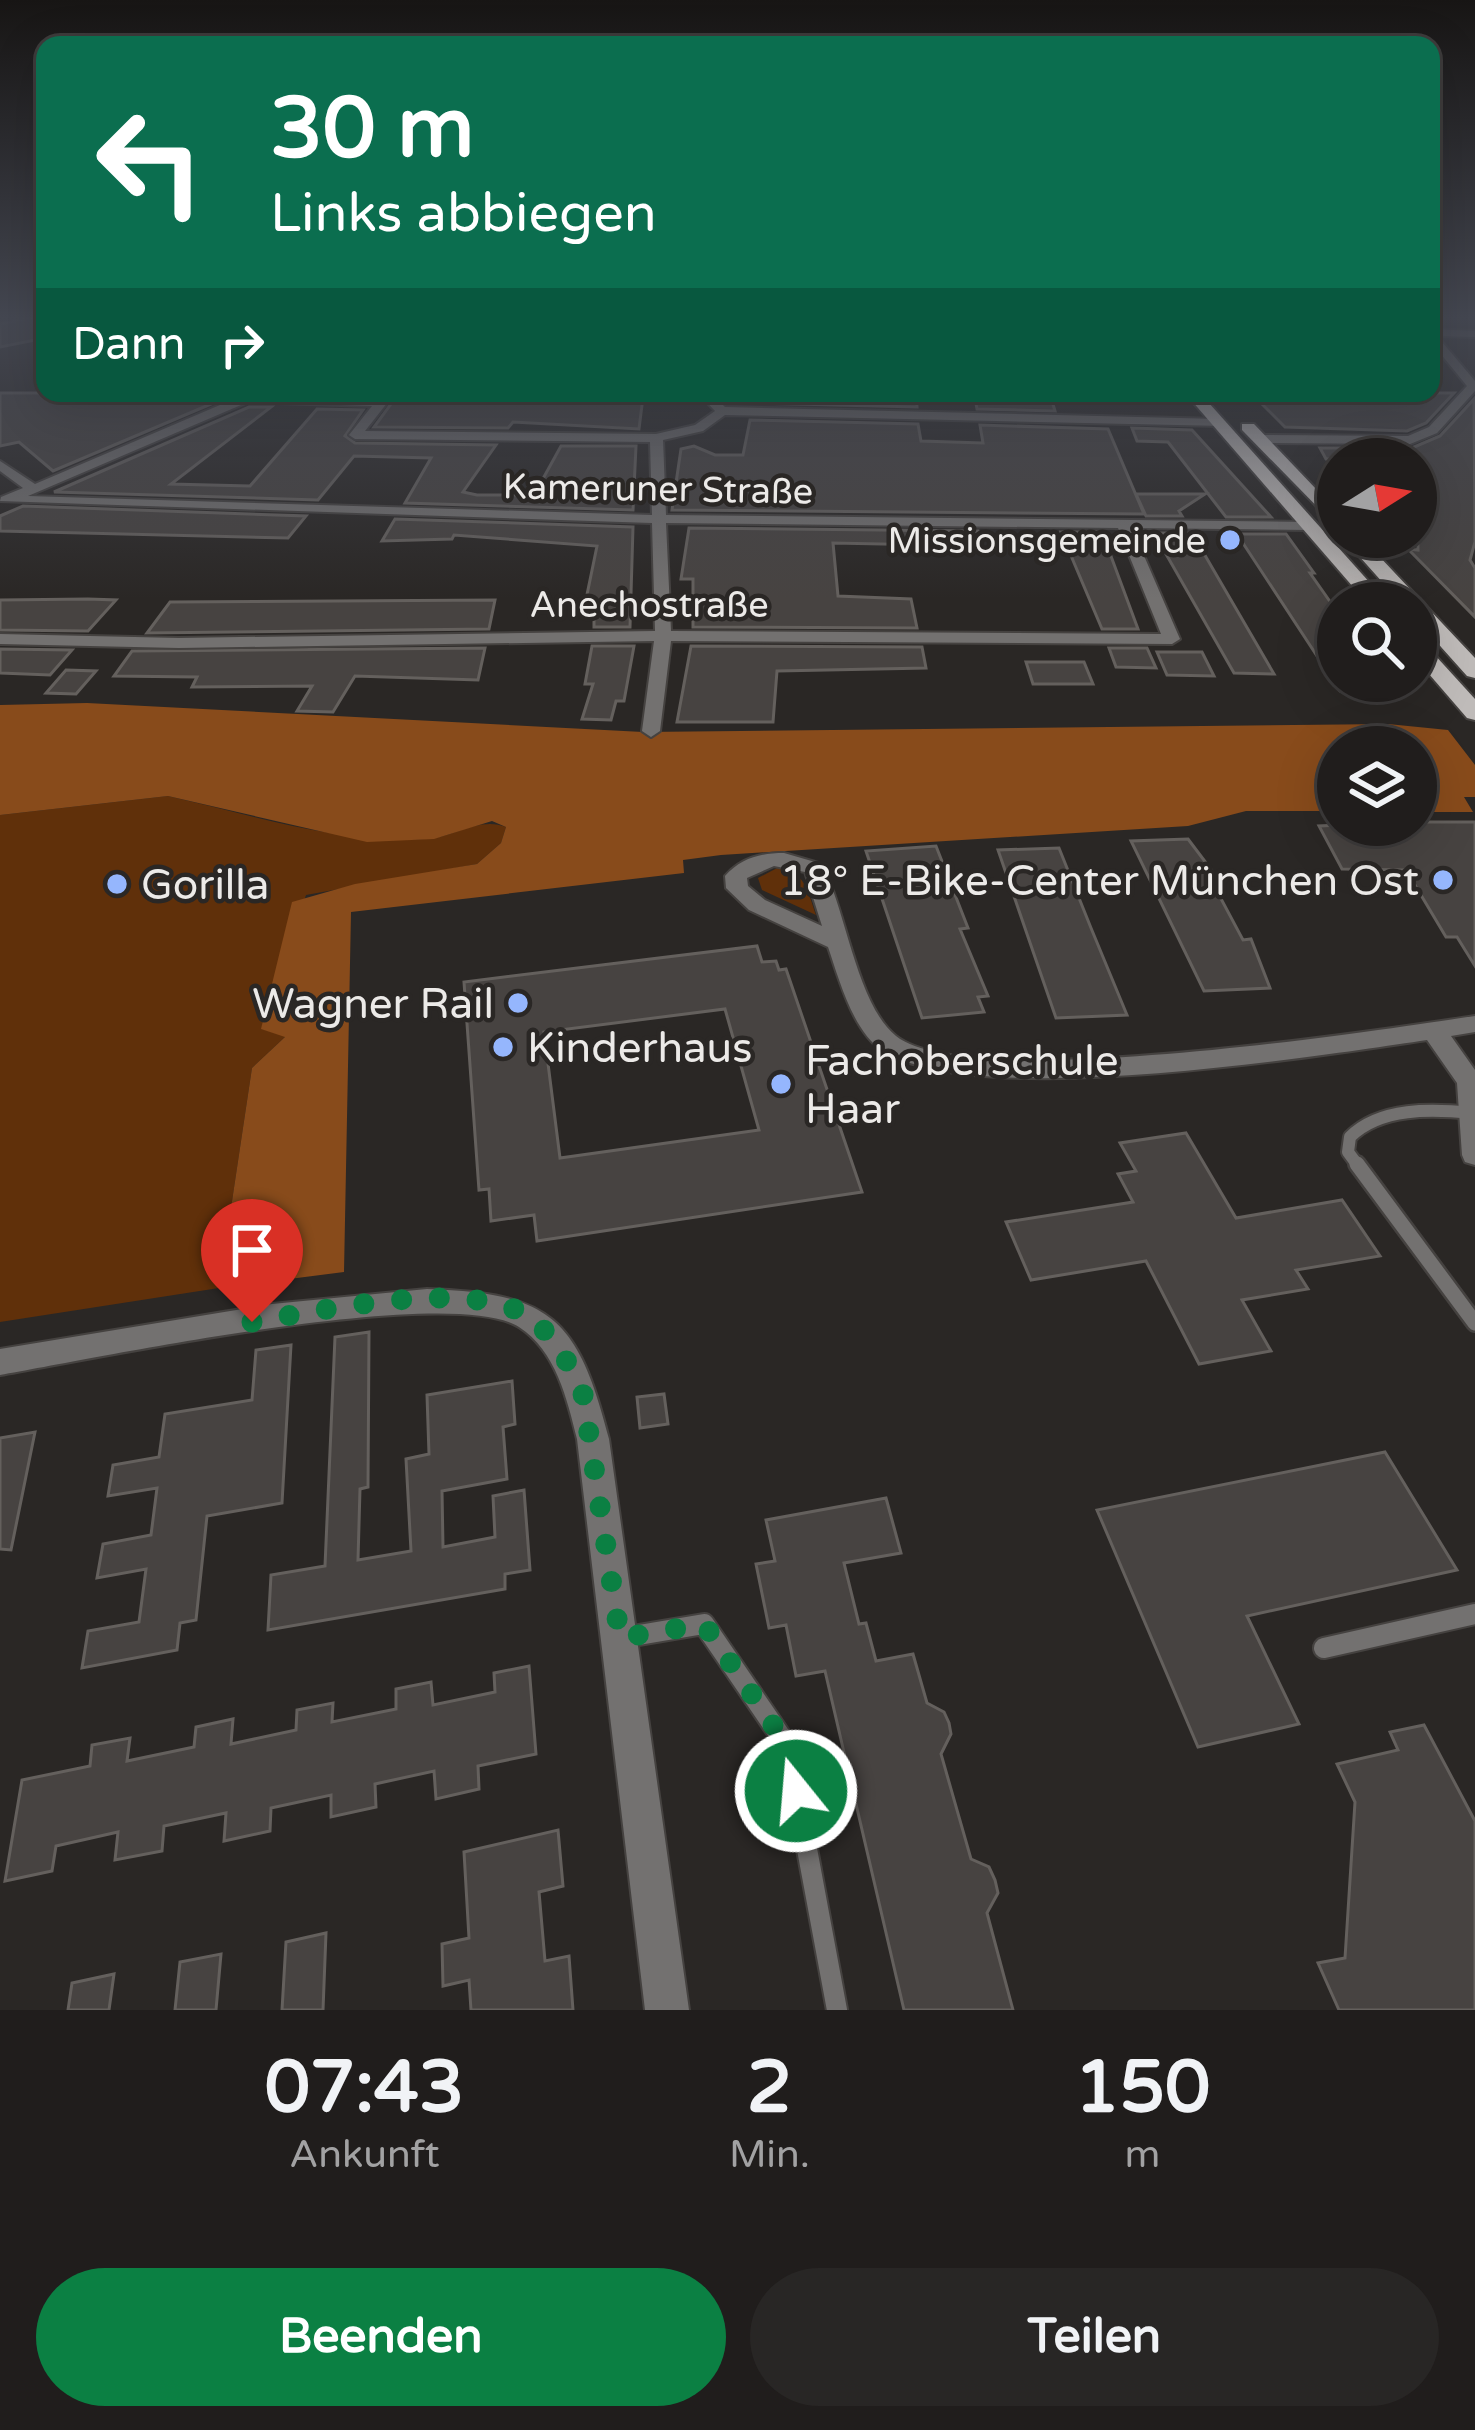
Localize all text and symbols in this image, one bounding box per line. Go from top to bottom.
text: 30 m [270,79,474,180]
icon: left [72,84,228,240]
text: Links abbiegen [270,181,657,246]
icon: right [209,312,275,378]
text: Dann [72,318,185,372]
north arrow [1317,438,1437,558]
map controls [1317,438,1437,846]
street label: Kameruner Straße [502,465,814,514]
place label: Missionsgemeinde [888,520,1206,563]
marker: Missionsgemeinde [1217,527,1243,553]
button: search [1317,582,1437,702]
street label: Anechostraße [529,584,769,627]
button: layers [1317,726,1437,846]
place label: 18° E-Bike-Center München Ost [780,856,1419,907]
place label: Gorilla [141,860,269,911]
marker: 18° E-Bike-Center München Ost [1430,867,1456,893]
marker: Gorilla [104,871,130,897]
place label: Wagner Rail [252,979,494,1030]
marker: Wagner Rail [505,990,531,1016]
place label: Kinderhaus [527,1023,752,1074]
marker: Kinderhaus [490,1034,516,1060]
place label: Fachoberschule Haar [805,1036,1119,1135]
marker: Fachoberschule Haar [768,1071,794,1097]
pin [201,1199,303,1322]
icon: arrive [219,1217,285,1283]
position arrow [733,1728,859,1854]
text: 07:43 [265,2045,464,2132]
text: 2 [747,2045,792,2132]
text: 150 [1075,2045,1210,2132]
text: Ankunft [289,2131,440,2178]
text: Min. [729,2131,810,2178]
text: m [1125,2131,1160,2178]
button: Beenden [36,2268,726,2406]
button: Teilen [750,2268,1439,2406]

